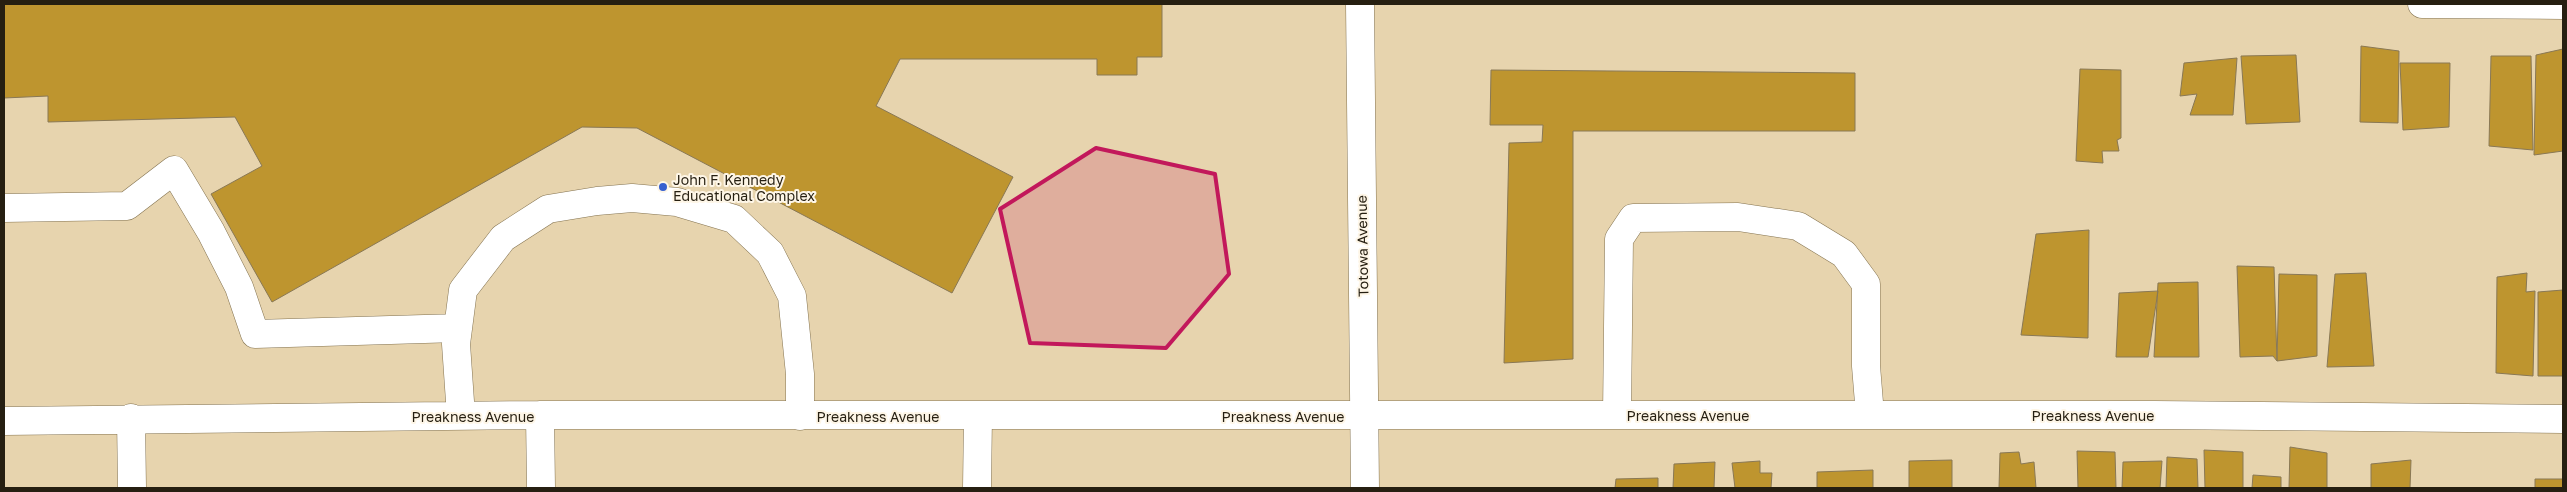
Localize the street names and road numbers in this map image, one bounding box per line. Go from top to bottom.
street label: Totowa Avenue [1353,195,1371,297]
street label: Preakness Avenue [1627,407,1749,424]
street label: Preakness Avenue [2032,407,2154,424]
street label: Preakness Avenue [412,408,534,425]
street label: Preakness Avenue [817,408,939,425]
street label: Preakness Avenue [1222,408,1344,425]

